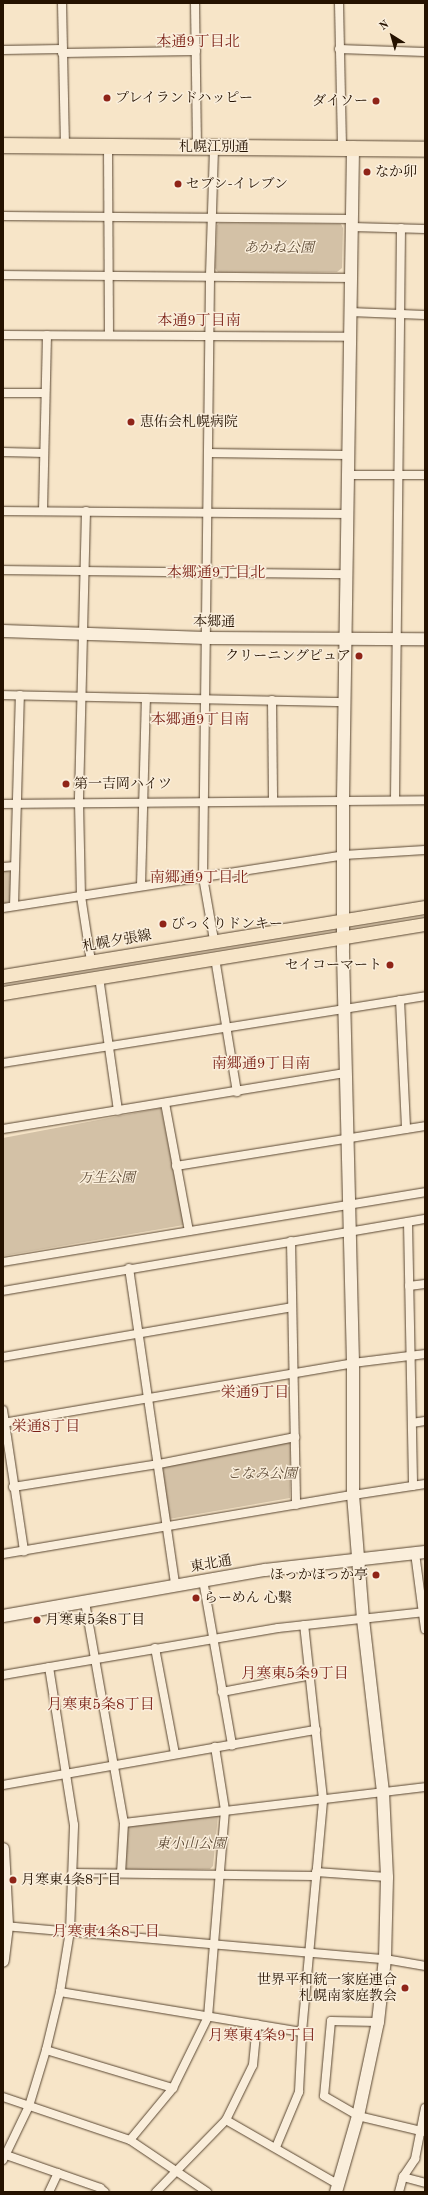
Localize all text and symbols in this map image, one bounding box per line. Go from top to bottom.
north arrow [372,16,412,56]
text: N [378,19,391,33]
district label: 本通9丁目北 [156,34,240,52]
place label: プレイランドハッピー [115,90,254,106]
marker: プレイランドハッピー [102,93,112,103]
place label: ダイソー [312,93,368,109]
marker: ダイソー [371,96,381,106]
street label: 札幌江別通 [179,139,249,155]
place label: なか卯 [375,164,417,180]
marker: なか卯 [362,167,372,177]
place label: セブン-イレブン [186,176,289,192]
marker: セブン-イレブン [173,179,183,189]
park label: あかね公園 [244,240,314,256]
district label: 本通9丁目南 [157,313,241,331]
place label: 恵佑会札幌病院 [140,414,238,430]
marker: 恵佑会札幌病院 [125,416,137,428]
district label: 本郷通9丁目北 [167,565,265,583]
street label: 本郷通 [193,613,235,631]
place label: クリーニングピュア [225,648,351,664]
marker: クリーニングピュア [354,651,364,661]
district label: 本郷通9丁目南 [151,712,249,730]
place label: 第一吉岡ハイツ [74,776,172,792]
marker: 第一吉岡ハイツ [61,779,71,789]
district label: 南郷通9丁目北 [150,870,248,888]
place label: びっくりドンキー [171,916,283,932]
marker: びっくりドンキー [158,919,168,929]
street label: 札幌夕張線 [81,927,153,955]
place label: セイコーマート [284,957,382,973]
marker: セイコーマート [385,960,395,970]
district label: 南郷通9丁目南 [212,1056,310,1074]
park label: 万生公園 [79,1170,135,1186]
district label: 栄通9丁目 [221,1385,289,1403]
district label: 栄通8丁目 [12,1419,80,1437]
park label: こなみ公園 [227,1466,297,1482]
street label: 東北通 [189,1552,233,1576]
place label: ほっかほっか亭 [270,1567,368,1583]
marker: ほっかほっか亭 [371,1570,381,1580]
place label: らーめん 心繋 [204,1590,292,1606]
marker: らーめん 心繋 [191,1593,201,1603]
place label: 月寒東5条8丁目 [45,1612,145,1628]
marker: 月寒東5条8丁目 [32,1615,42,1625]
district label: 月寒東5条9丁目 [241,1666,349,1684]
district label: 月寒東5条8丁目 [47,1697,155,1715]
park label: 東小山公園 [156,1836,226,1852]
place label: 月寒東4条8丁目 [21,1872,121,1888]
marker: 月寒東4条8丁目 [8,1875,18,1885]
district label: 月寒東4条8丁目 [52,1924,160,1942]
place label: 世界平和統一家庭連合 札幌南家庭教会 [257,1972,397,2004]
marker: 世界平和統一家庭連合 札幌南家庭教会 [400,1983,410,1993]
district label: 月寒東4条9丁目 [208,2028,316,2046]

